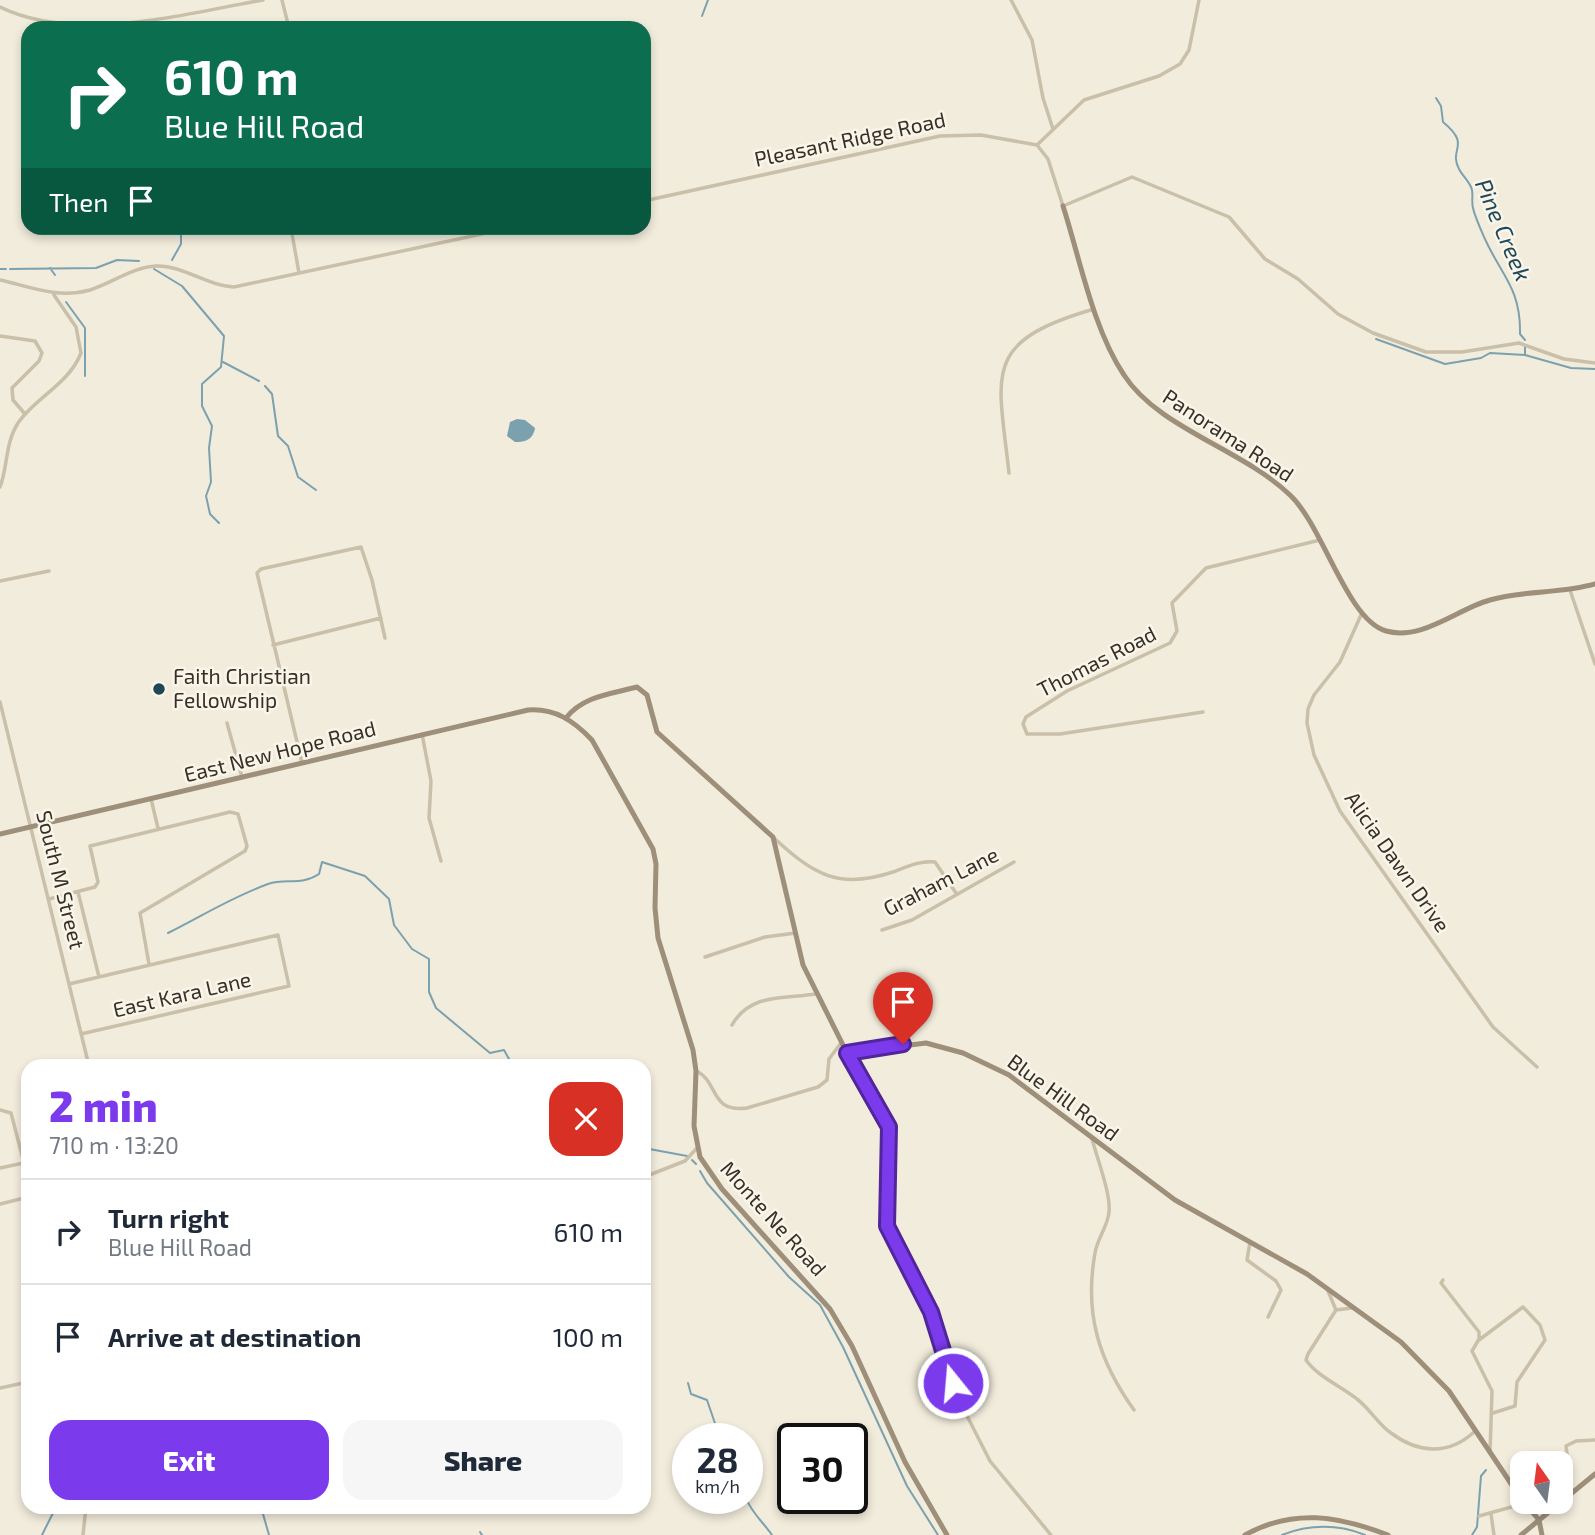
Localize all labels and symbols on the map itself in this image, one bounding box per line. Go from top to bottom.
street label: Pleasant Ridge Road [752,106,948,171]
water label: Pine Creek [1470,174,1538,285]
street label: Panorama Road [1159,383,1299,486]
street label: Thomas Road [1033,620,1160,701]
place label: Faith Christian Fellowship [173,663,311,712]
marker: Faith Christian Fellowship [151,681,167,697]
street label: East New Hope Road [181,715,378,786]
street label: Alicia Dawn Drive [1340,786,1456,936]
street label: South M Street [32,808,91,952]
street label: Graham Lane [879,841,1002,920]
street label: East Kara Lane [110,965,253,1022]
pin [873,972,933,1044]
street label: Blue Hill Road [1003,1048,1124,1146]
street label: Monte Ne Road [716,1156,832,1280]
position arrow [916,1346,990,1420]
speed limit sign: 30 [777,1423,868,1514]
north arrow [1510,1451,1573,1514]

